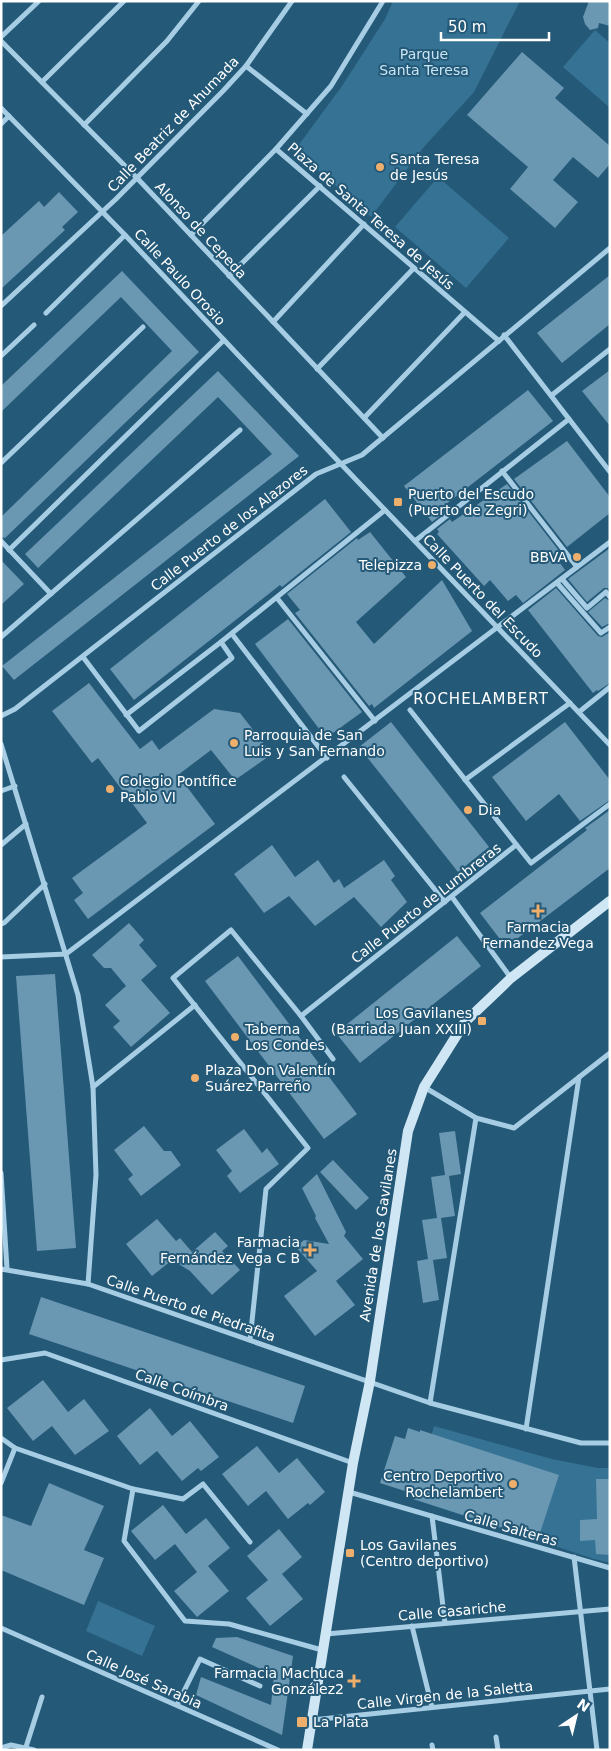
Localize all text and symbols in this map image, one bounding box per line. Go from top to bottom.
scale bar [441,10,548,42]
text: 50 m [448,18,486,36]
park label: Parque Santa Teresa [379,46,469,78]
street label: Calle Beatriz de Ahumada [104,53,242,195]
street label: Plaza de Santa Teresa de Jesús [284,139,458,293]
place label: Santa Teresa de Jesús [390,151,480,183]
marker: Santa Teresa de Jesús [374,161,386,173]
street label: Alonso de Cepeda [152,178,250,282]
street label: Calle Paulo Orosio [131,225,229,329]
street label: Calle Puerto de los Alazores [147,462,311,594]
place label: Puerto del Escudo (Puerto de Zegri) [408,486,534,518]
marker: Puerto del Escudo (Puerto de Zegri) [392,496,404,508]
street label: Calle Puerto del Escudo [420,531,546,661]
place label: BBVA [530,549,567,565]
marker: BBVA [571,551,583,563]
place label: Telepizza [358,557,422,573]
marker: Telepizza [426,559,438,571]
district label: ROCHELAMBERT [413,690,549,708]
place label: Parroquia de San Luis y San Fernando [244,727,385,759]
marker: Parroquia de San Luis y San Fernando [228,737,240,749]
place label: Colegio Pontífice Pablo VI [120,773,237,805]
marker: Colegio Pontífice Pablo VI [104,783,116,795]
place label: Dia [478,802,501,818]
marker: Dia [462,804,474,816]
street label: Calle Puerto de Lumbreras [348,840,504,966]
marker: Farmacia Fernandez Vega [532,905,544,917]
place label: Farmacia Fernandez Vega [482,919,594,951]
place label: Los Gavilanes (Barriada Juan XXIII) [331,1005,472,1037]
marker: Los Gavilanes (Barriada Juan XXIII) [476,1015,488,1027]
place label: Taberna Los Condes [244,1021,325,1053]
marker: Taberna Los Condes [229,1031,241,1043]
place label: Plaza Don Valentín Suárez Parreño [205,1062,336,1094]
marker: Plaza Don Valentín Suárez Parreño [189,1072,201,1084]
street label: Avenida de los Gavilanes [356,1147,400,1323]
place label: Farmacia Fernández Vega C B [160,1234,300,1266]
marker: Farmacia Fernández Vega C B [304,1244,316,1256]
street label: Calle Puerto de Piedrafita [104,1271,278,1345]
street label: Calle Coímbra [133,1366,231,1414]
place label: Centro Deportivo Rochelambert [383,1468,504,1500]
marker: Centro Deportivo Rochelambert [507,1478,519,1490]
street label: Calle Salteras [463,1507,559,1549]
place label: Los Gavilanes (Centro deportivo) [360,1537,489,1569]
marker: Los Gavilanes (Centro deportivo) [344,1547,356,1559]
street label: Calle Casariche [397,1598,507,1624]
street label: Calle José Sarabia [83,1646,205,1712]
place label: Farmacia Machuca González2 [214,1665,344,1697]
marker: Farmacia Machuca González2 [348,1675,360,1687]
street label: Calle Virgen de la Saletta [356,1678,534,1712]
north arrow [551,1691,601,1741]
text: N [574,1695,593,1715]
place label: La Plata [313,1714,369,1730]
marker: La Plata [295,1715,309,1729]

